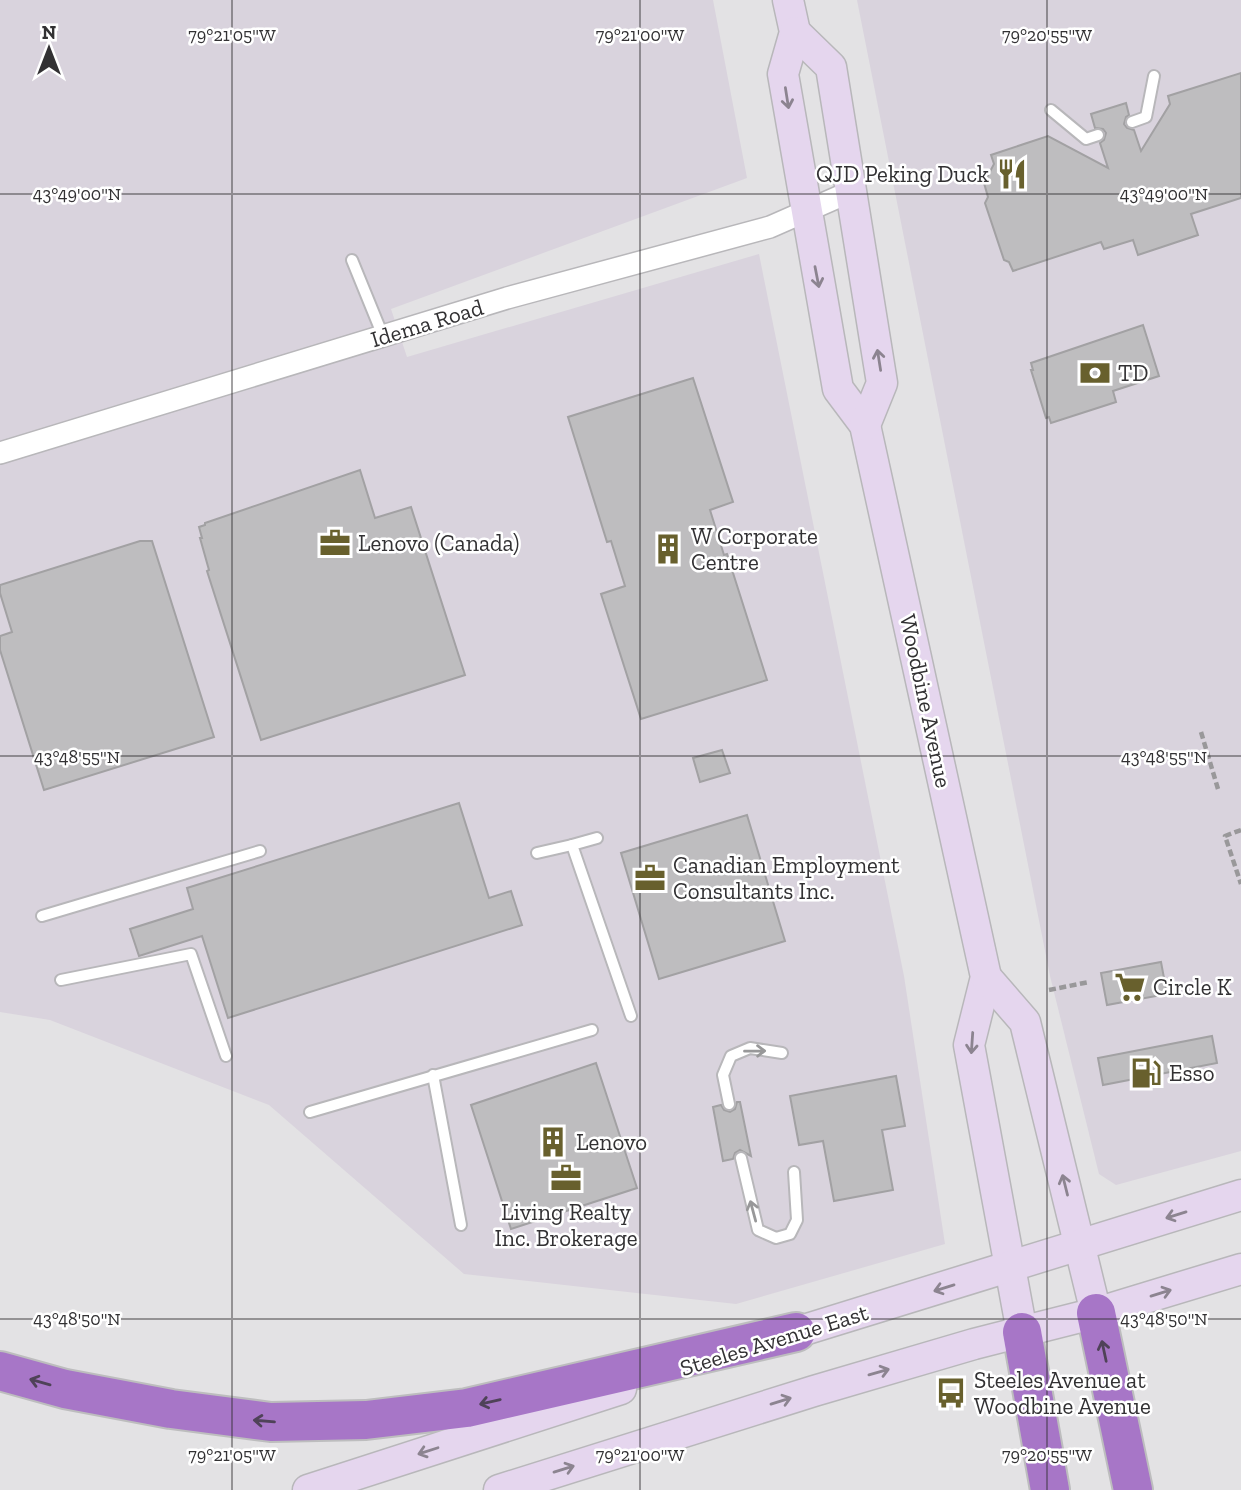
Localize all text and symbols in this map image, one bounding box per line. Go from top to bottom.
north arrow [14,14,84,84]
text: N [42,21,56,44]
text: 79°21'05"W [188,24,276,46]
text: 79°21'00"W [596,24,684,46]
text: 79°20'55"W [1002,24,1092,46]
one-way arrow [781,86,794,109]
restaurant icon: QJD Peking Duck [995,157,1029,191]
place label: QJD Peking Duck [816,160,989,188]
text: 43°49'00"N [33,183,121,205]
text: 43°49'00"N [1120,183,1208,205]
one-way arrow [811,265,825,288]
street label: Idema Road [367,293,487,353]
one-way arrow [872,349,885,372]
bank icon: TD [1078,356,1112,390]
place label: TD [1118,359,1148,387]
place label: W Corporate Centre [691,522,818,576]
office icon: Lenovo (Canada) [318,526,352,560]
place label: Lenovo (Canada) [358,529,519,557]
building icon: W Corporate Centre [651,532,685,566]
street label: Woodbine Avenue [894,612,958,790]
text: 43°48'55"N [34,746,120,768]
text: 43°48'55"N [1121,746,1207,768]
place label: Canadian Employment Consultants Inc. [673,851,900,905]
office icon: Canadian Employment Consultants Inc. [633,861,667,895]
supermarket icon: Circle K [1113,970,1147,1004]
place label: Circle K [1153,973,1232,1001]
one-way arrow [965,1031,978,1054]
one-way arrow [743,1044,766,1058]
fuel station icon: Esso [1129,1056,1163,1090]
place label: Esso [1169,1059,1214,1087]
building icon: Lenovo [536,1125,570,1159]
place label: Lenovo [576,1128,647,1156]
office icon: Living Realty Inc. Brokerage [549,1161,583,1195]
one-way arrow [1058,1175,1071,1197]
place label: Living Realty Inc. Brokerage [494,1198,638,1252]
one-way arrow [746,1200,759,1223]
one-way arrow [1165,1210,1187,1223]
one-way arrow [934,1282,956,1295]
one-way arrow [1150,1286,1172,1299]
street label: Steeles Avenue East [677,1298,872,1382]
text: 43°48'50"N [33,1308,121,1330]
text: 43°48'50"N [1120,1308,1208,1330]
one-way arrow [1096,1340,1110,1363]
one-way arrow [868,1365,890,1378]
place label: Steeles Avenue at Woodbine Avenue [974,1366,1151,1420]
one-way arrow [29,1375,52,1388]
bus stop icon: Steeles Avenue at Woodbine Avenue [934,1376,968,1410]
one-way arrow [770,1394,792,1406]
one-way arrow [479,1396,502,1410]
one-way arrow [253,1414,276,1427]
text: 79°21'05"W [188,1444,276,1466]
text: 79°21'00"W [596,1444,684,1466]
text: 79°20'55"W [1002,1444,1092,1466]
one-way arrow [417,1446,439,1458]
one-way arrow [553,1462,575,1475]

